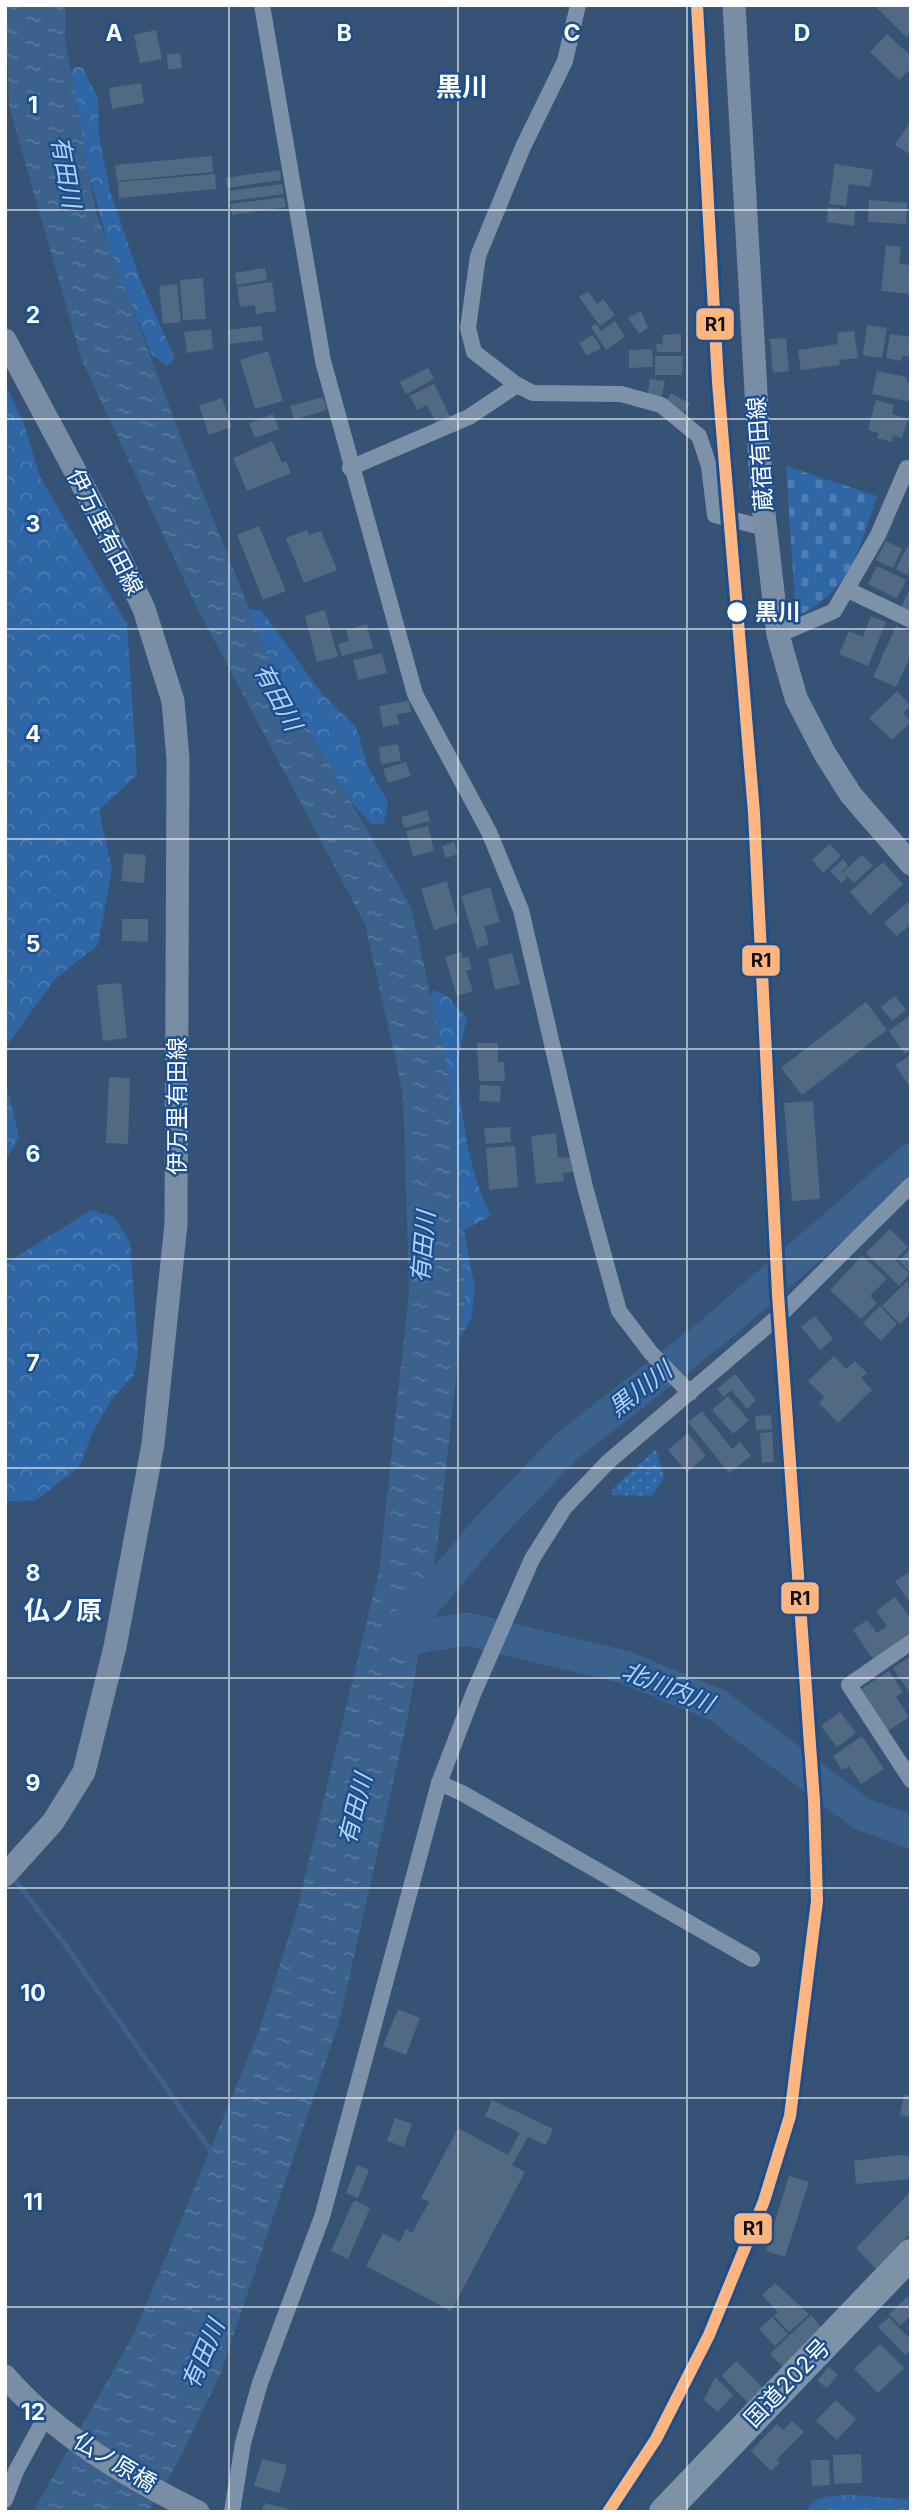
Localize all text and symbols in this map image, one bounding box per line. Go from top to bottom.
text: A [105,19,123,47]
text: B [336,19,352,47]
text: C [563,19,581,47]
text: D [794,19,810,47]
district label: 黒川 [436,71,488,102]
text: 1 [28,91,38,119]
water label: 有田川 [45,134,87,213]
text: 2 [26,301,40,329]
line badge: R1 [695,307,735,341]
text: R1 [705,313,725,336]
street label: 蔵宿有田線 [742,396,778,512]
street label: 伊万里有田線 [61,464,149,600]
text: 3 [26,510,40,538]
place label: 黒川 [755,598,801,626]
marker: 黒川 [725,600,749,624]
water label: 有田川 [248,658,309,738]
text: 4 [25,720,41,748]
text: 5 [26,930,40,958]
line badge: R1 [741,944,781,977]
text: R1 [751,949,771,972]
street label: 伊万里有田線 [163,1037,191,1175]
text: 6 [26,1140,40,1168]
water label: 有田川 [405,1207,441,1284]
text: 7 [26,1349,40,1377]
water label: 黒川川 [603,1354,680,1423]
text: 8 [26,1559,40,1587]
line badge: R1 [780,1581,820,1615]
text: R1 [790,1587,810,1610]
district label: 仏ノ原 [24,1595,102,1626]
water label: 北川内川 [618,1656,721,1720]
water label: 有田川 [332,1768,379,1847]
text: 9 [26,1769,40,1797]
text: 10 [20,1979,46,2007]
text: 11 [23,2188,43,2216]
line badge: R1 [733,2212,773,2245]
text: R1 [743,2217,763,2240]
water label: 有田川 [176,2312,232,2393]
street label: 国道202号 [738,2333,836,2433]
text: 12 [21,2398,45,2426]
street label: 仏ノ原橋 [68,2426,162,2498]

